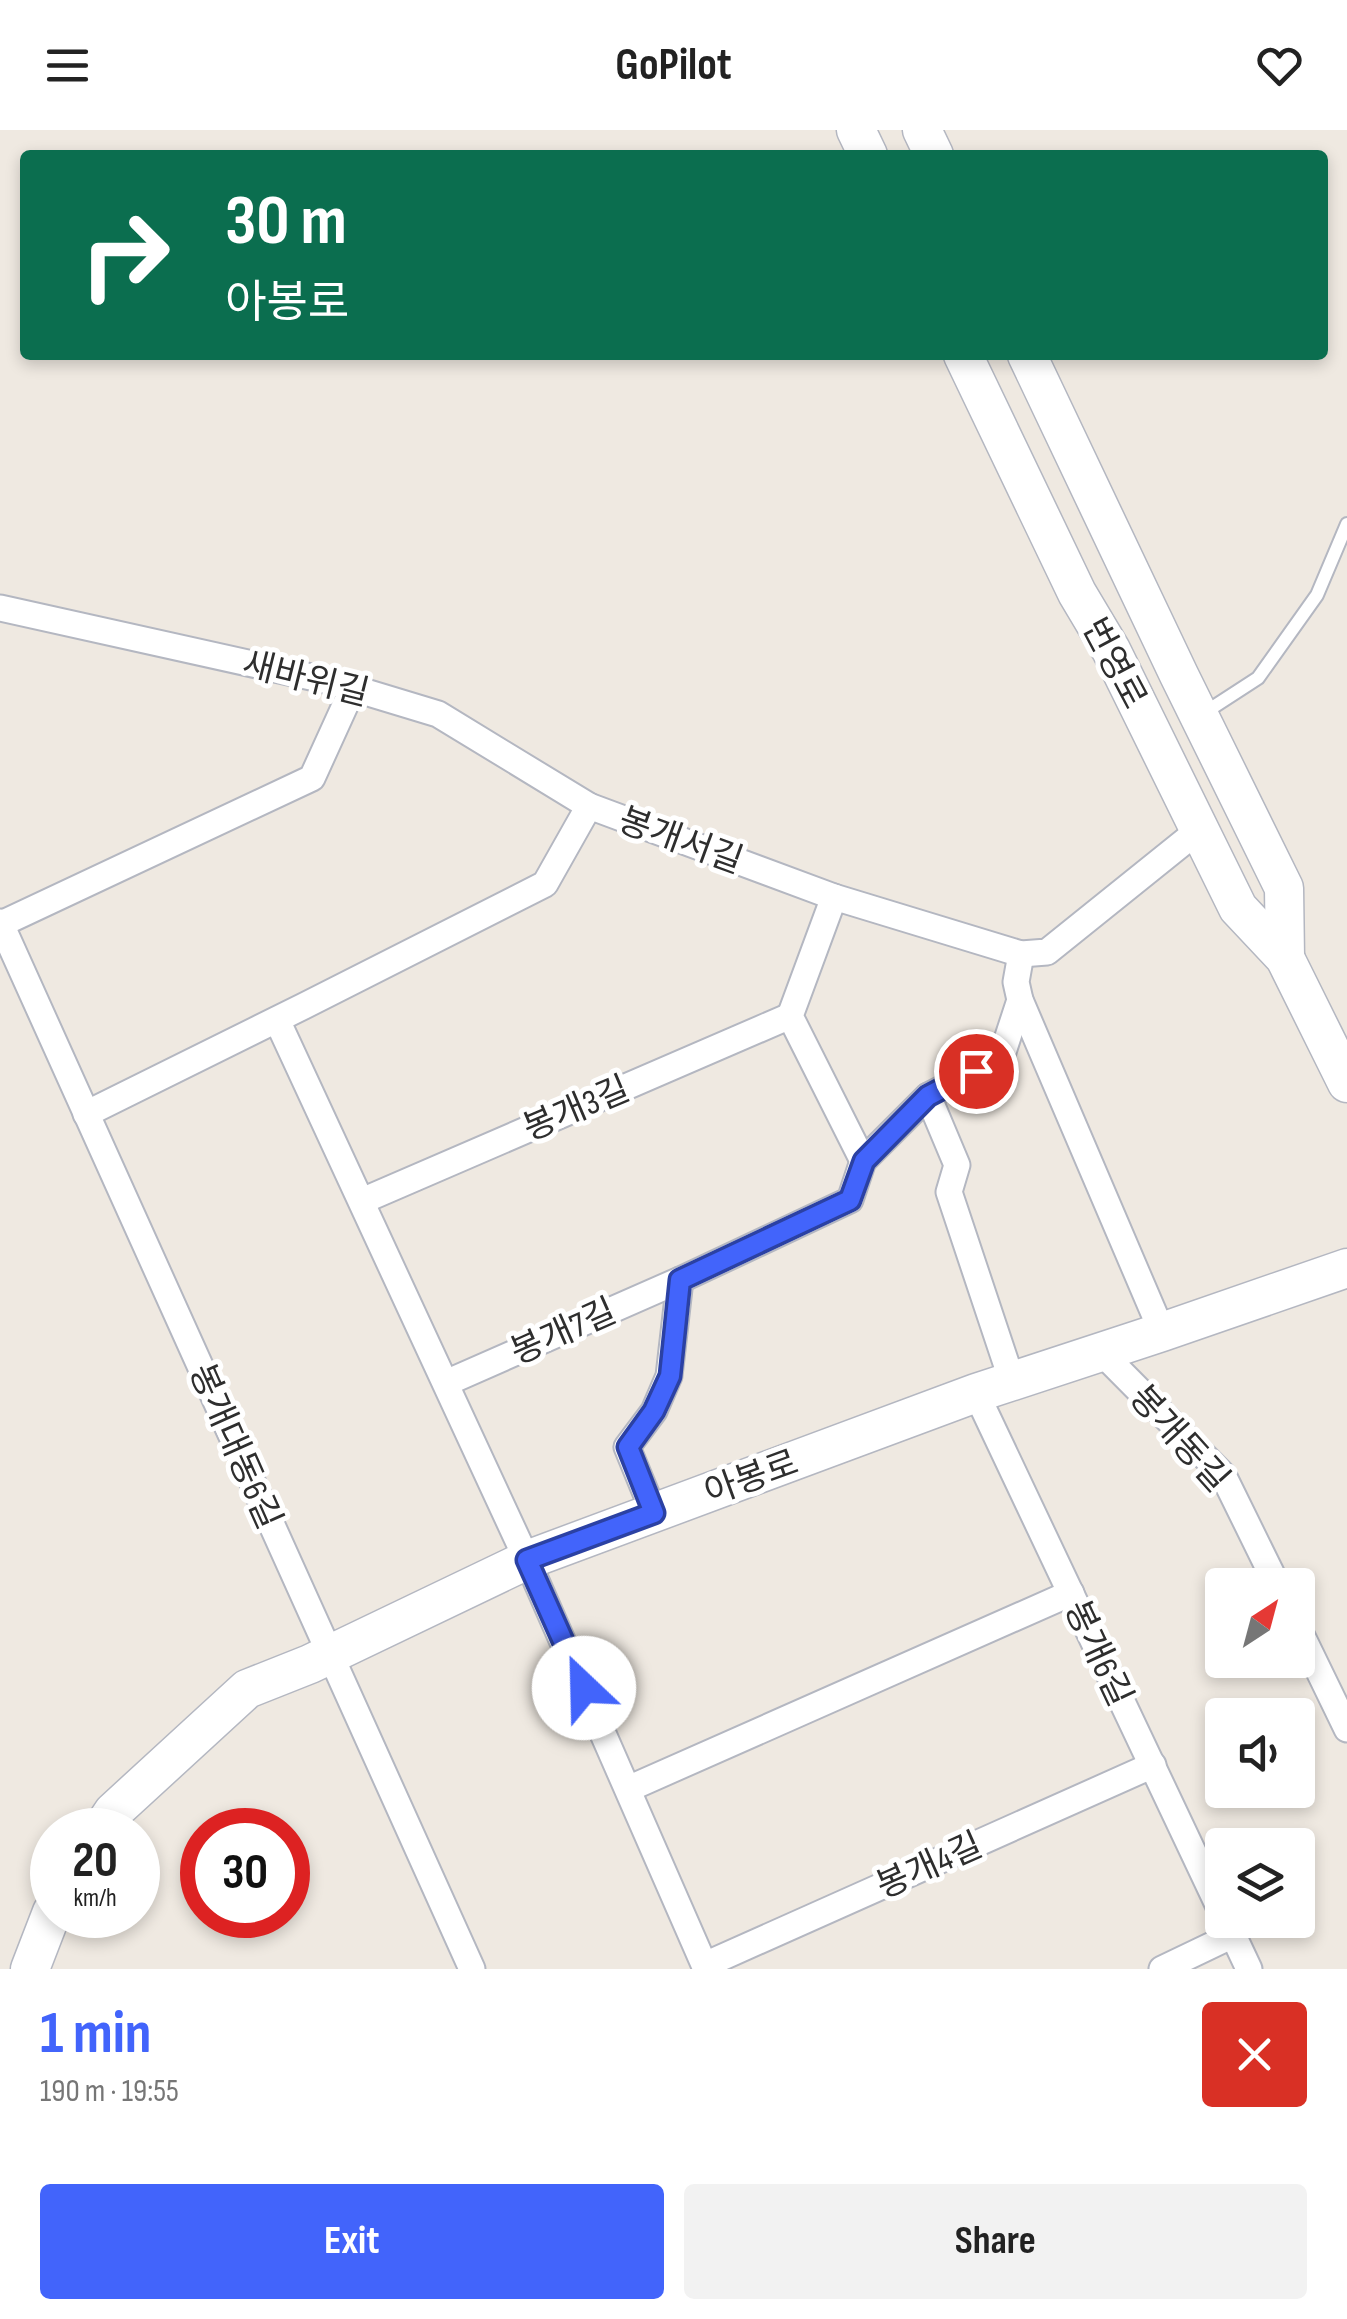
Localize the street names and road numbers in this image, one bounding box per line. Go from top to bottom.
street label: 번영로 [1072,611,1155,716]
street label: 새바위길 [238,643,373,716]
street label: 봉개서길 [613,799,748,884]
street label: 봉개3길 [517,1068,636,1151]
street label: 봉개7길 [504,1290,623,1375]
street label: 봉개대동6길 [179,1357,290,1536]
street label: 봉개동길 [1120,1377,1238,1501]
street label: 아봉로 [699,1442,804,1515]
street label: 봉개6길 [1055,1594,1141,1713]
street label: 봉개4길 [870,1824,989,1909]

